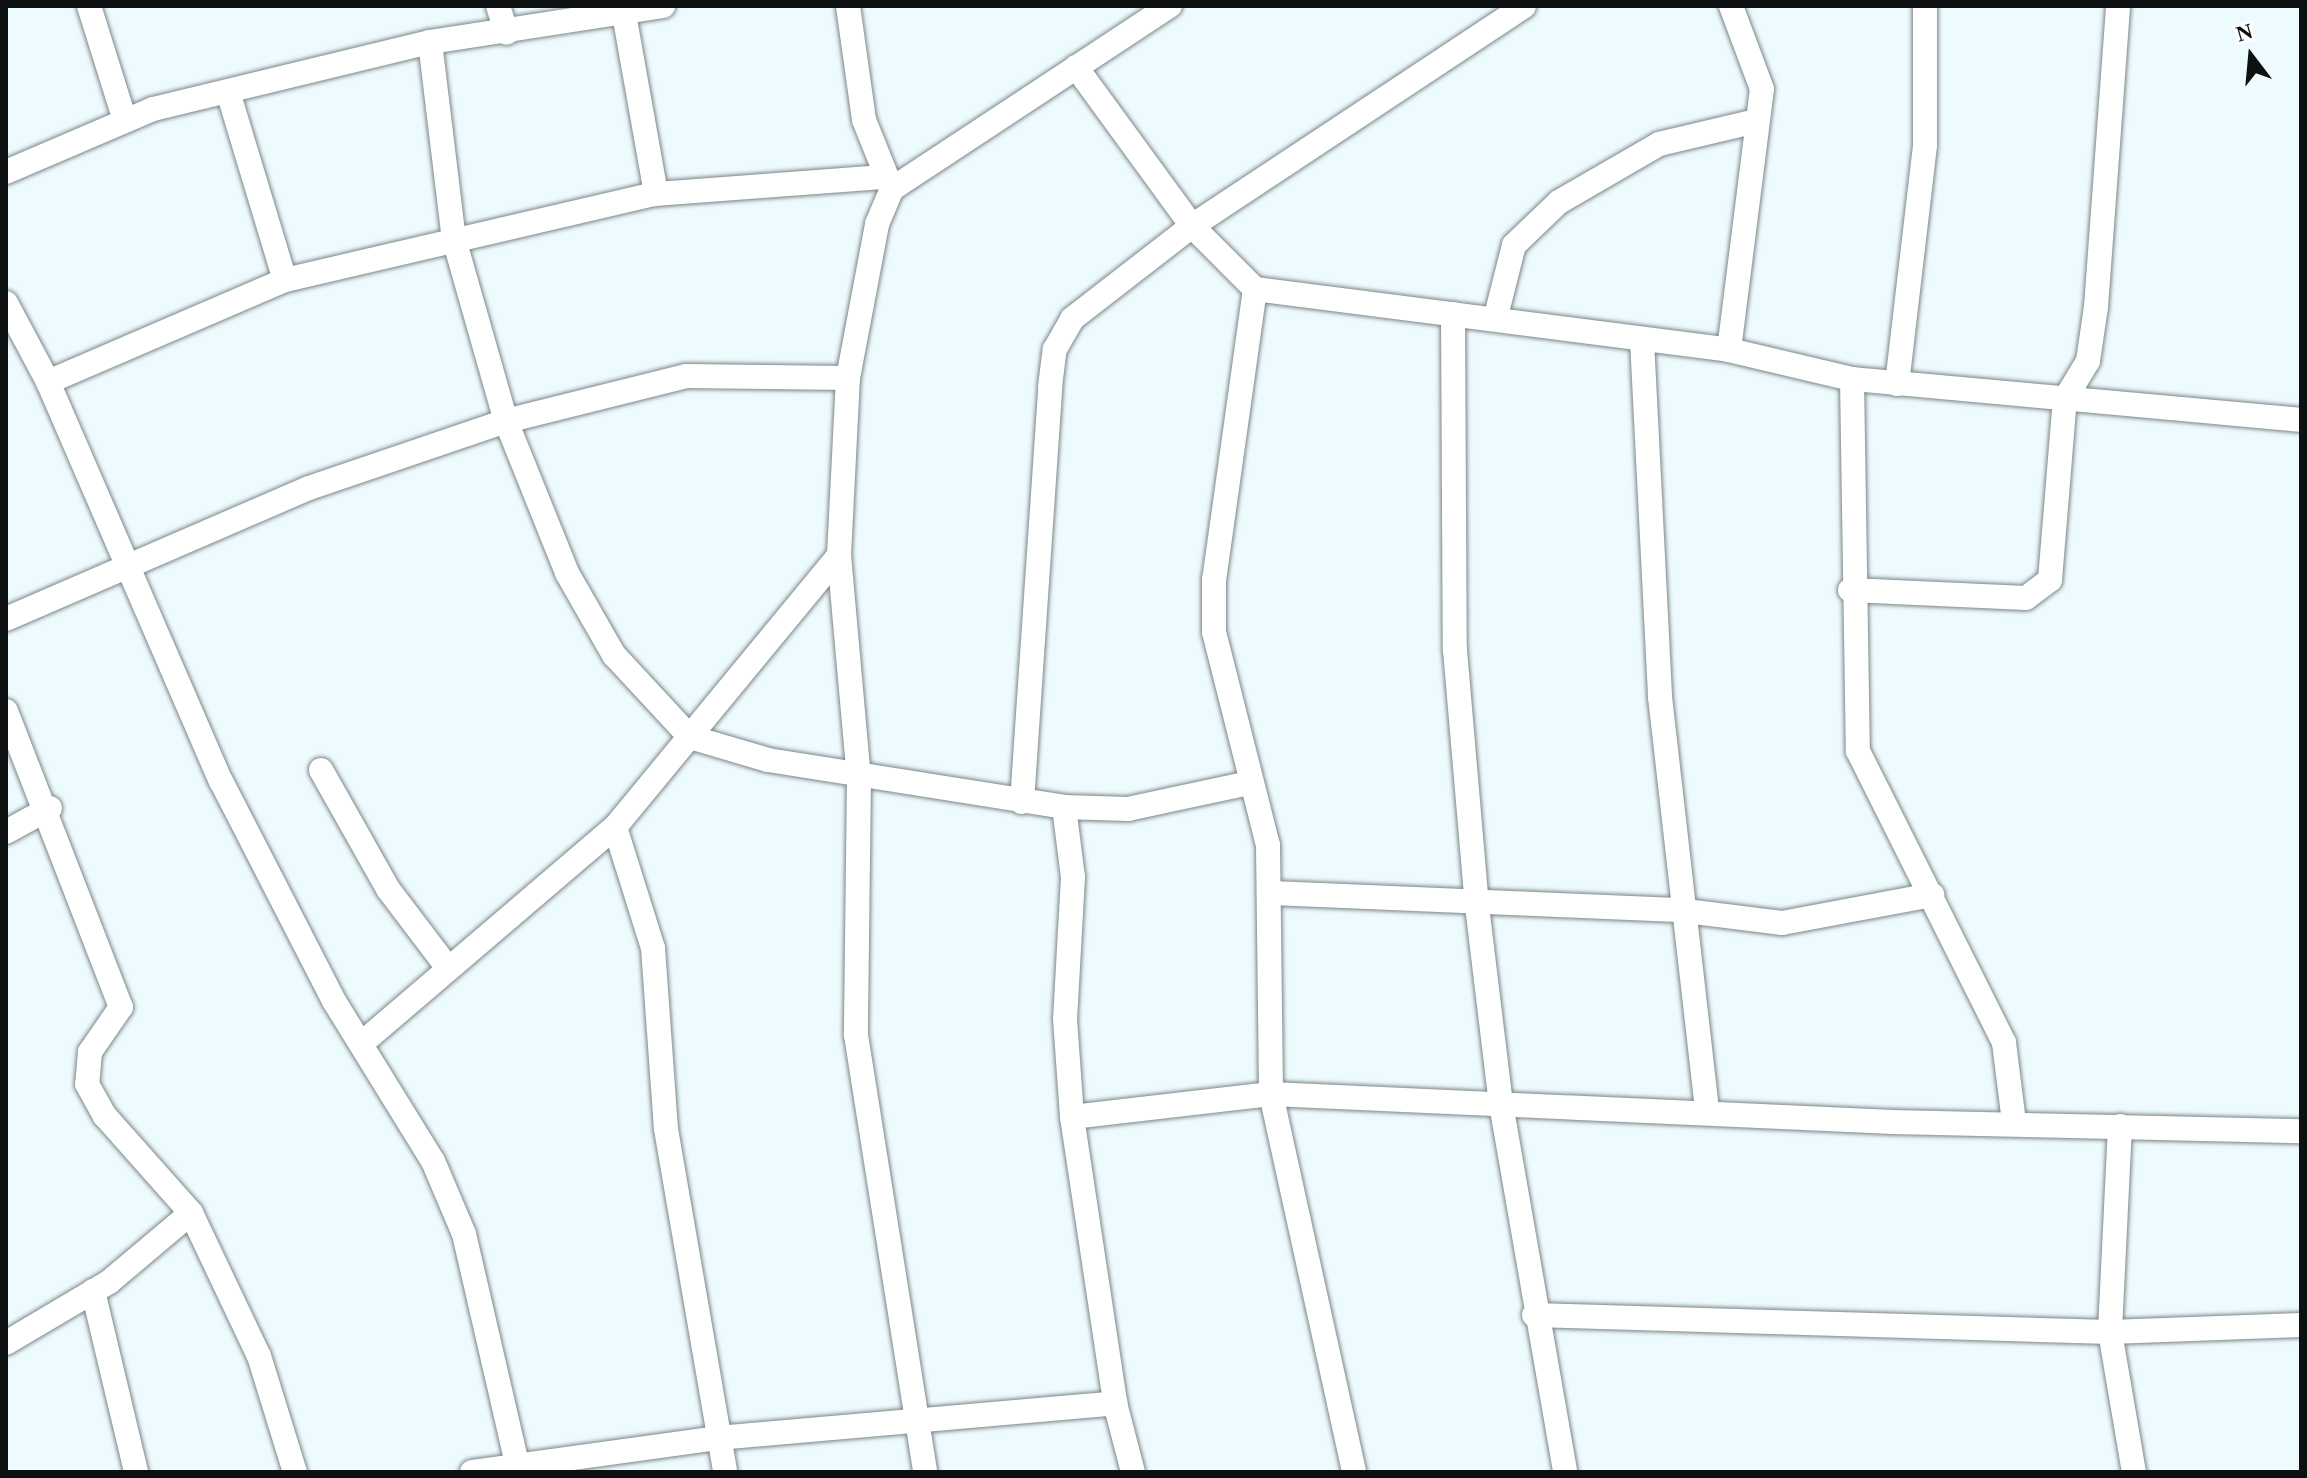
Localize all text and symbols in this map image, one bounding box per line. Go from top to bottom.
north arrow [2211,16,2291,96]
text: N [2233,18,2255,47]

